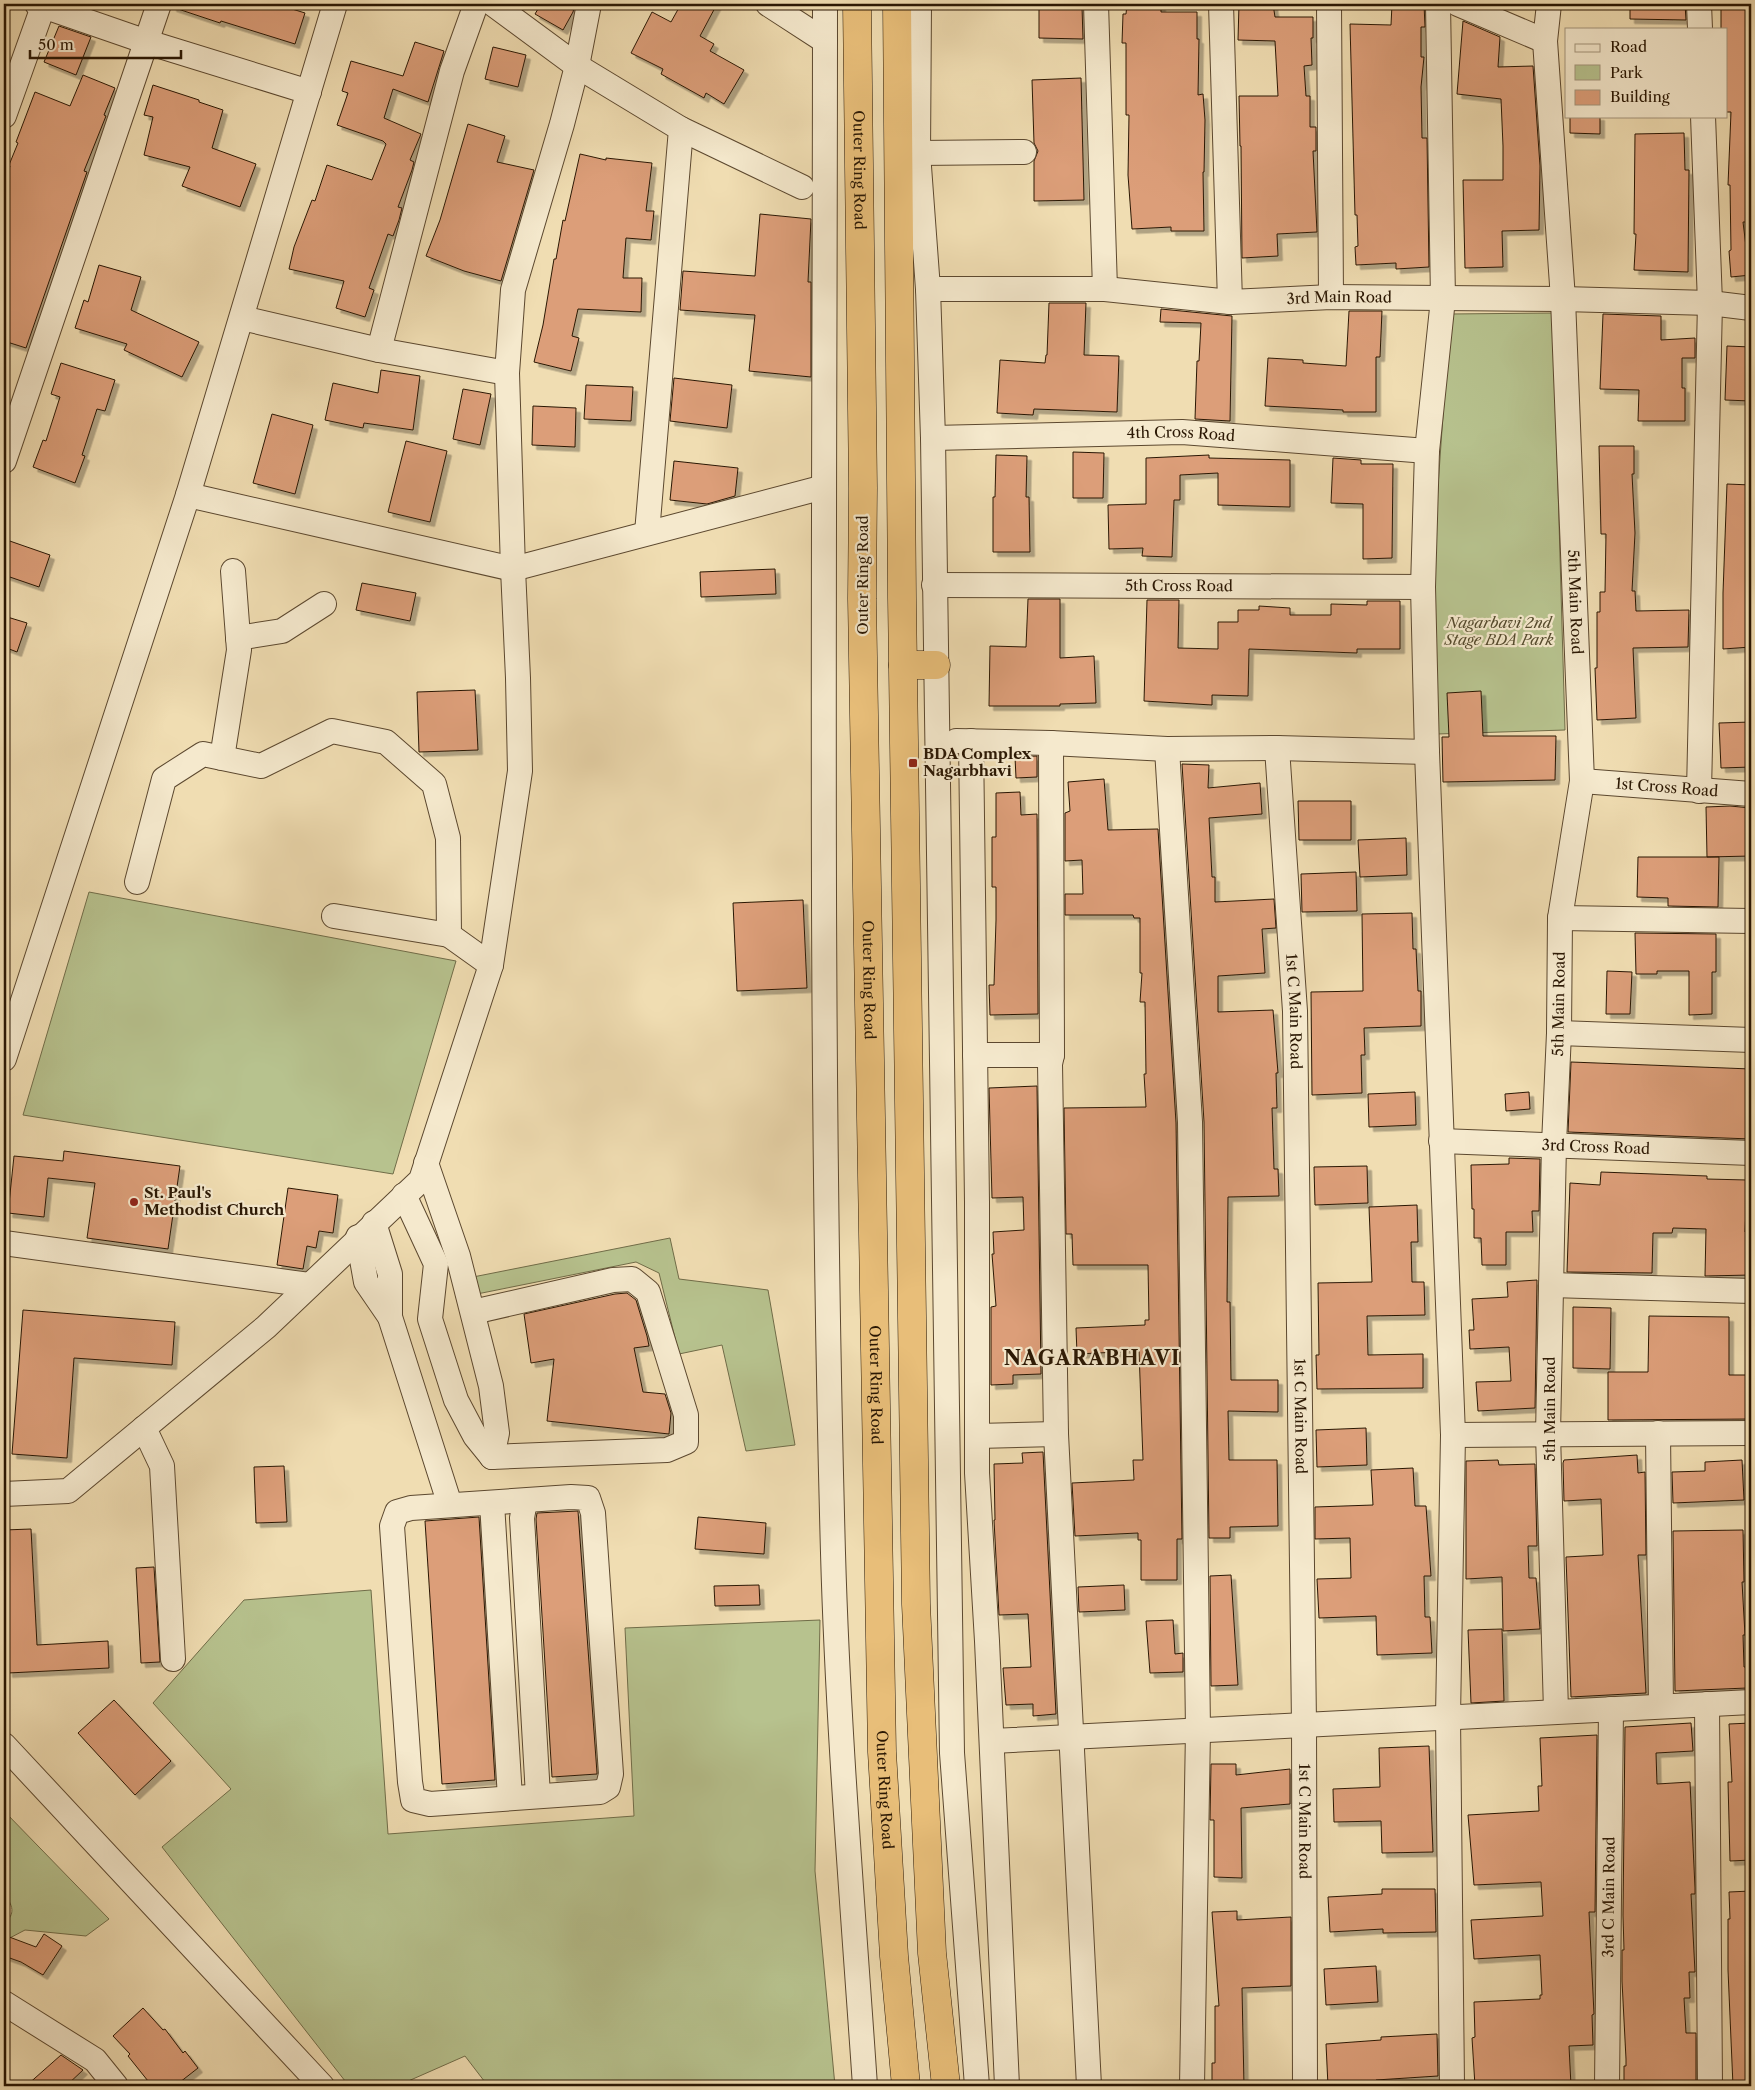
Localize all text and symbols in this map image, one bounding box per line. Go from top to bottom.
scale bar [30,28,181,60]
legend [1565,28,1728,118]
text: 50 m [38,35,74,54]
text: Road [1610,37,1647,56]
text: Park [1610,63,1644,82]
text: Building [1610,87,1670,106]
street label: Outer Ring Road [849,110,870,230]
street label: 3rd Main Road [1286,287,1392,308]
street label: 4th Cross Road [1126,422,1236,445]
street label: Outer Ring Road [853,515,872,635]
street label: 5th Main Road [1564,549,1587,655]
street label: 5th Cross Road [1125,576,1233,595]
park label: Nagarbavi 2nd Stage BDA Park [1443,613,1554,649]
place label: BDA Complex Nagarbhavi [923,744,1032,780]
marker: BDA Complex Nagarbhavi [907,757,919,769]
street label: 1st Cross Road [1615,774,1719,800]
street label: Outer Ring Road [859,920,880,1040]
street label: 5th Main Road [1548,951,1569,1057]
street label: 1st C Main Road [1282,953,1306,1069]
street label: 3rd Cross Road [1541,1135,1651,1158]
place label: St. Paul's Methodist Church [144,1183,285,1219]
marker: St. Paul's Methodist Church [128,1196,140,1208]
street label: Outer Ring Road [866,1325,887,1445]
district label: NAGARABHAVI [1004,1346,1180,1370]
street label: 5th Main Road [1540,1357,1559,1461]
street label: 1st C Main Road [1290,1358,1311,1474]
street label: Outer Ring Road [873,1730,898,1850]
street label: 1st C Main Road [1295,1763,1314,1879]
street label: 3rd C Main Road [1598,1836,1619,1958]

